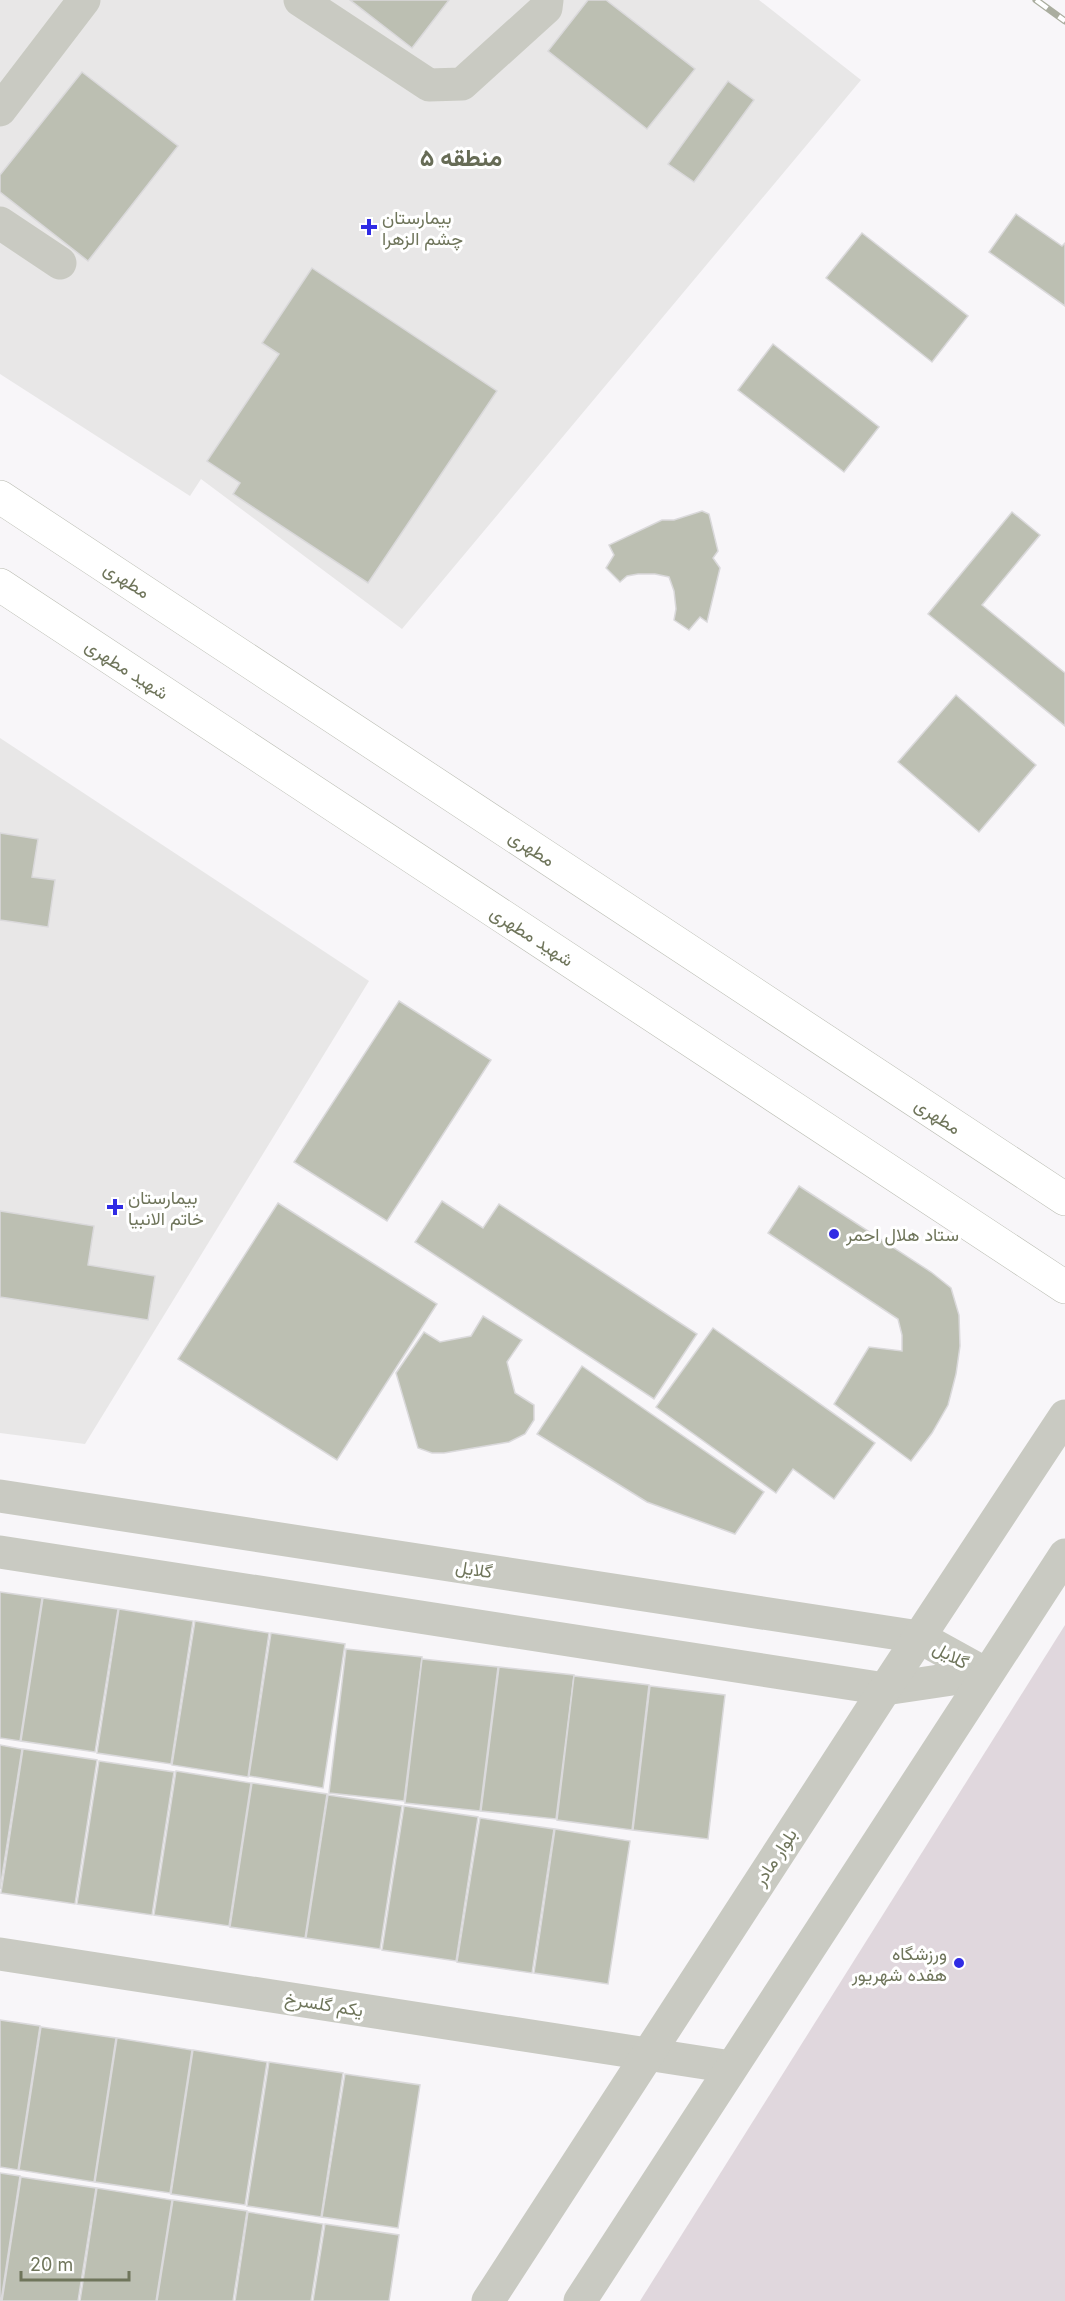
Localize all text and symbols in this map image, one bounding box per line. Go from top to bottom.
district label: منطقه ۵ [420,143,502,172]
place label: بیمارستان چشم الزهرا [382,207,463,251]
marker: بیمارستان چشم الزهرا [360,218,378,236]
street label: مطهری [100,557,154,603]
street label: شهید مطهری [81,634,172,704]
street label: مطهری [505,825,559,871]
street label: شهید مطهری [486,901,577,971]
street label: مطهری [911,1093,965,1139]
place label: بیمارستان خاتم الانبیا [128,1187,204,1231]
marker: بیمارستان خاتم الانبیا [106,1198,124,1216]
place label: ستاد هلال احمر [845,1224,959,1246]
marker: ستاد هلال احمر [827,1227,841,1241]
street label: گلایل [454,1556,494,1583]
street label: گلایل [929,1637,972,1674]
street label: بلوار مادر [748,1825,802,1891]
place label: ورزشگاه هفده شهریور [851,1943,947,1986]
marker: ورزشگاه هفده شهریور [952,1956,966,1970]
street label: یکم گلسرخ [283,1987,365,2023]
scale bar [21,2244,129,2282]
text: 20 m [30,2254,73,2275]

